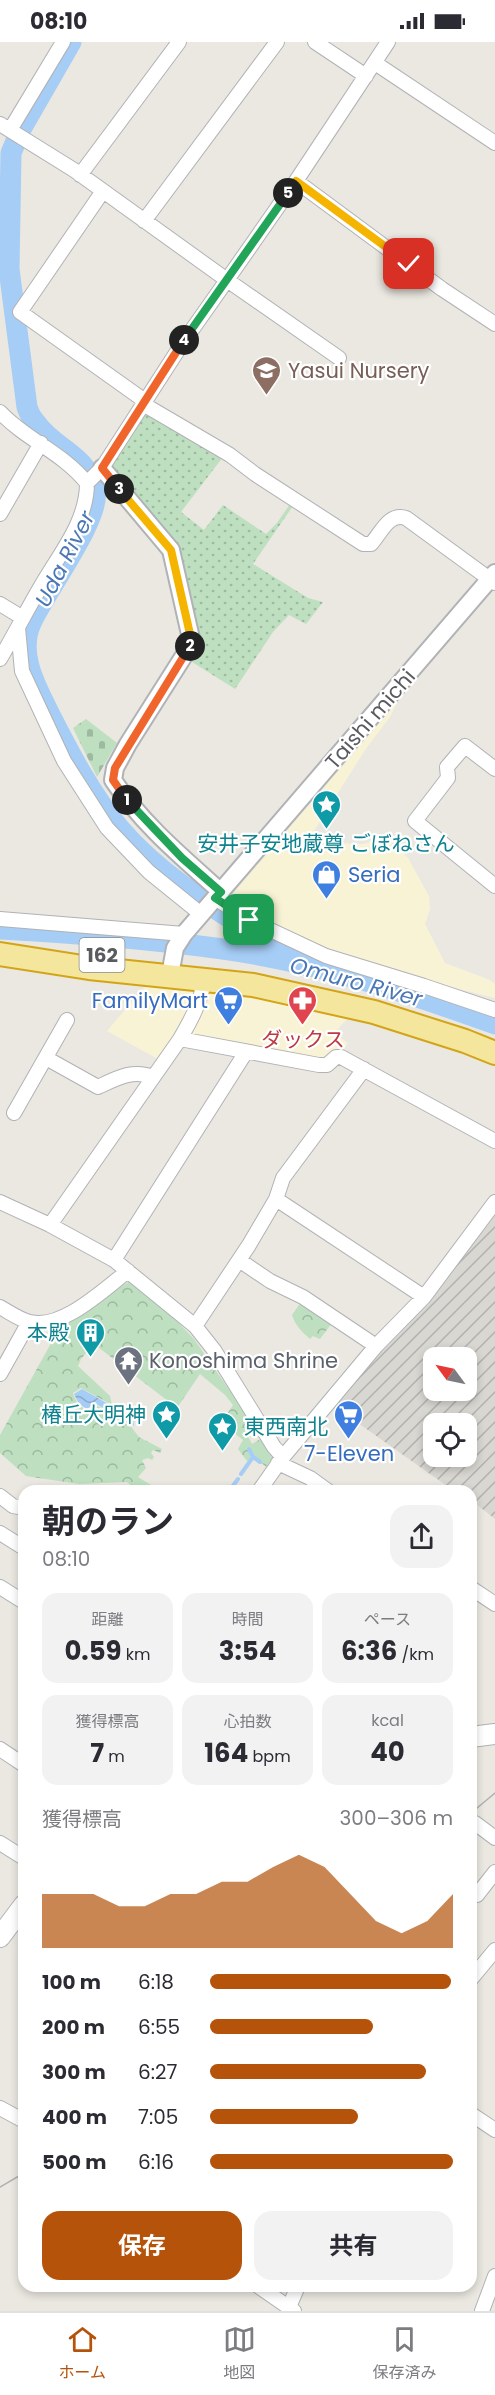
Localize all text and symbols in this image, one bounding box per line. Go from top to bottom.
text: 08:10 [30,6,87,37]
pin: 5 [273,178,303,208]
text: 5 [283,181,293,204]
pin [383,238,434,289]
icon: check [392,247,425,280]
pin: 4 [169,325,199,355]
text: 4 [179,328,189,351]
school or university icon: Yasui Nursery [251,354,283,396]
place label: Yasui Nursery [288,356,429,385]
pin: 3 [104,474,134,504]
text: 3 [114,477,124,500]
water label: Uda River [28,505,103,612]
pin: 2 [175,631,205,661]
text: 2 [185,634,195,657]
street label: Taishi michi [318,663,422,775]
pin: 1 [112,785,142,815]
text: 1 [124,788,130,811]
place icon: 安井子安地蔵尊 ごぼねさん [310,788,342,830]
place label: 安井子安地蔵尊 ごぼねさん [197,829,455,858]
shop icon: Seria [311,858,343,900]
place label: Seria [348,860,401,889]
pin [223,894,274,945]
icon: arrive [232,903,265,936]
road number: 162 [80,938,124,972]
water label: Omuro River [286,949,426,1015]
supermarket icon: FamilyMart [213,984,245,1026]
pharmacy icon: ダックス [287,984,319,1026]
place label: FamilyMart [92,986,208,1015]
place label: ダックス [261,1025,345,1054]
building icon: 本殿 [74,1316,106,1358]
place label: 本殿 [27,1318,69,1347]
temple icon: Konoshima Shrine [112,1344,144,1386]
place label: Konoshima Shrine [149,1346,338,1375]
north arrow [423,1347,477,1401]
map controls [423,1347,477,1467]
place icon: 椿丘大明神 [151,1398,183,1440]
supermarket icon: 7-Eleven [333,1398,365,1440]
place label: 椿丘大明神 [41,1400,146,1429]
place icon: 東西南北 [207,1410,239,1452]
place label: 東西南北 [244,1412,328,1441]
button: locate [423,1413,477,1467]
place label: 7-Eleven [304,1439,394,1468]
text: 朝のラン [42,1498,174,1545]
button: share [390,1505,453,1568]
text: 08:10 [42,1545,90,1573]
text: 距離 [91,1608,124,1631]
text: 時間 [231,1608,264,1631]
text: ペース [364,1608,411,1631]
text: 0.59 [64,1633,122,1669]
text: 3:54 [219,1633,276,1669]
text: 6:36 [341,1633,397,1669]
text: km [122,1643,151,1666]
text: /km [397,1643,434,1666]
text: kcal [371,1709,404,1732]
text: 獲得標高 [75,1710,140,1733]
text: 心拍数 [223,1710,272,1733]
text: 40 [370,1734,405,1770]
text: 7 [90,1735,104,1771]
text: 164 [204,1735,248,1771]
text: m [104,1745,125,1768]
text: bpm [248,1745,291,1768]
text: 300–306 m [340,1804,453,1832]
text: 獲得標高 [42,1805,122,1833]
text: 100 m [42,1968,101,1996]
text: 6:18 [138,1968,174,1996]
text: 200 m [42,2013,105,2041]
text: 6:55 [138,2013,180,2041]
text: 300 m [42,2058,106,2086]
text: 6:27 [138,2058,177,2086]
text: 400 m [42,2103,107,2131]
text: 7:05 [138,2103,178,2131]
text: 500 m [42,2148,107,2176]
text: 6:16 [138,2148,174,2176]
button: 保存 [42,2211,242,2280]
button: 共有 [254,2211,453,2280]
tab: ホーム [58,2323,106,2385]
tab: 地図 [223,2323,256,2385]
tab: 保存済み [373,2323,437,2385]

